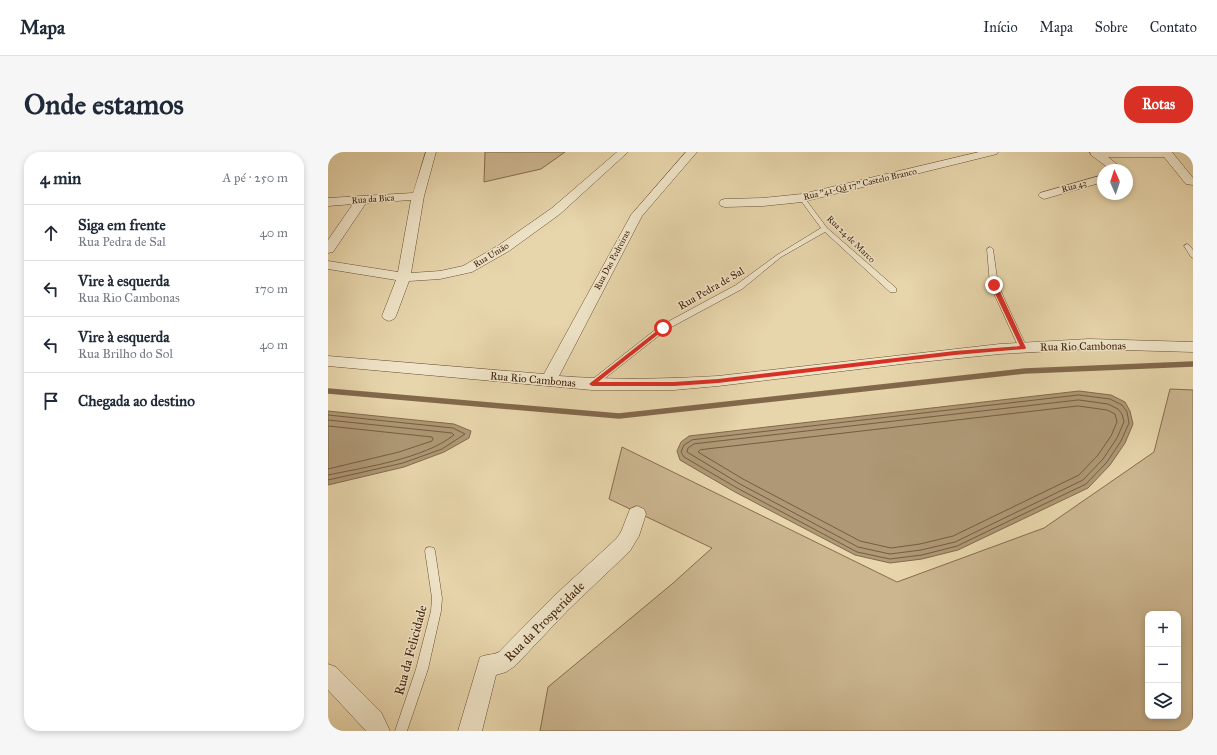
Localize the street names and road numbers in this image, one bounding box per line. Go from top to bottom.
street label: Rua "41-Qd 17" Castelo Branco [802,165,918,202]
street label: Rua 43 [1060,177,1088,194]
street label: Rua da Bica [351,192,395,205]
street label: Rua 24 de Marco [825,213,878,265]
street label: Rua Das Pedreiras [591,228,632,292]
street label: Rua União [471,240,511,269]
street label: Rua Pedra de Sal [676,264,747,313]
street label: Rua Rio Cambonas [1040,339,1126,354]
street label: Rua Rio Cambonas [489,369,576,390]
street label: Rua da Prosperidade [501,578,589,665]
street label: Rua da Felicidade [391,603,431,697]

